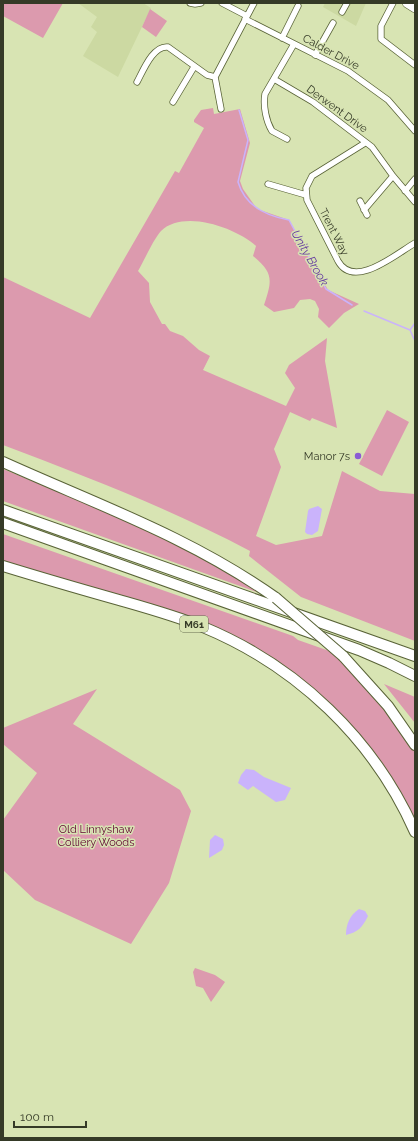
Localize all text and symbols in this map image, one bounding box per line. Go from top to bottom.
street label: Calder Drive [300,32,362,73]
street label: Derwent Drive [304,82,371,136]
street label: Trent Way [317,206,351,258]
water label: Unity Brook [288,228,332,289]
place label: Manor 7s [304,450,350,463]
marker: Manor 7s [353,451,363,461]
road number: M61 [180,616,208,632]
park label: Old Linnyshaw Colliery Woods [58,823,134,849]
scale bar [14,1103,86,1129]
text: 100 m [20,1110,54,1124]

